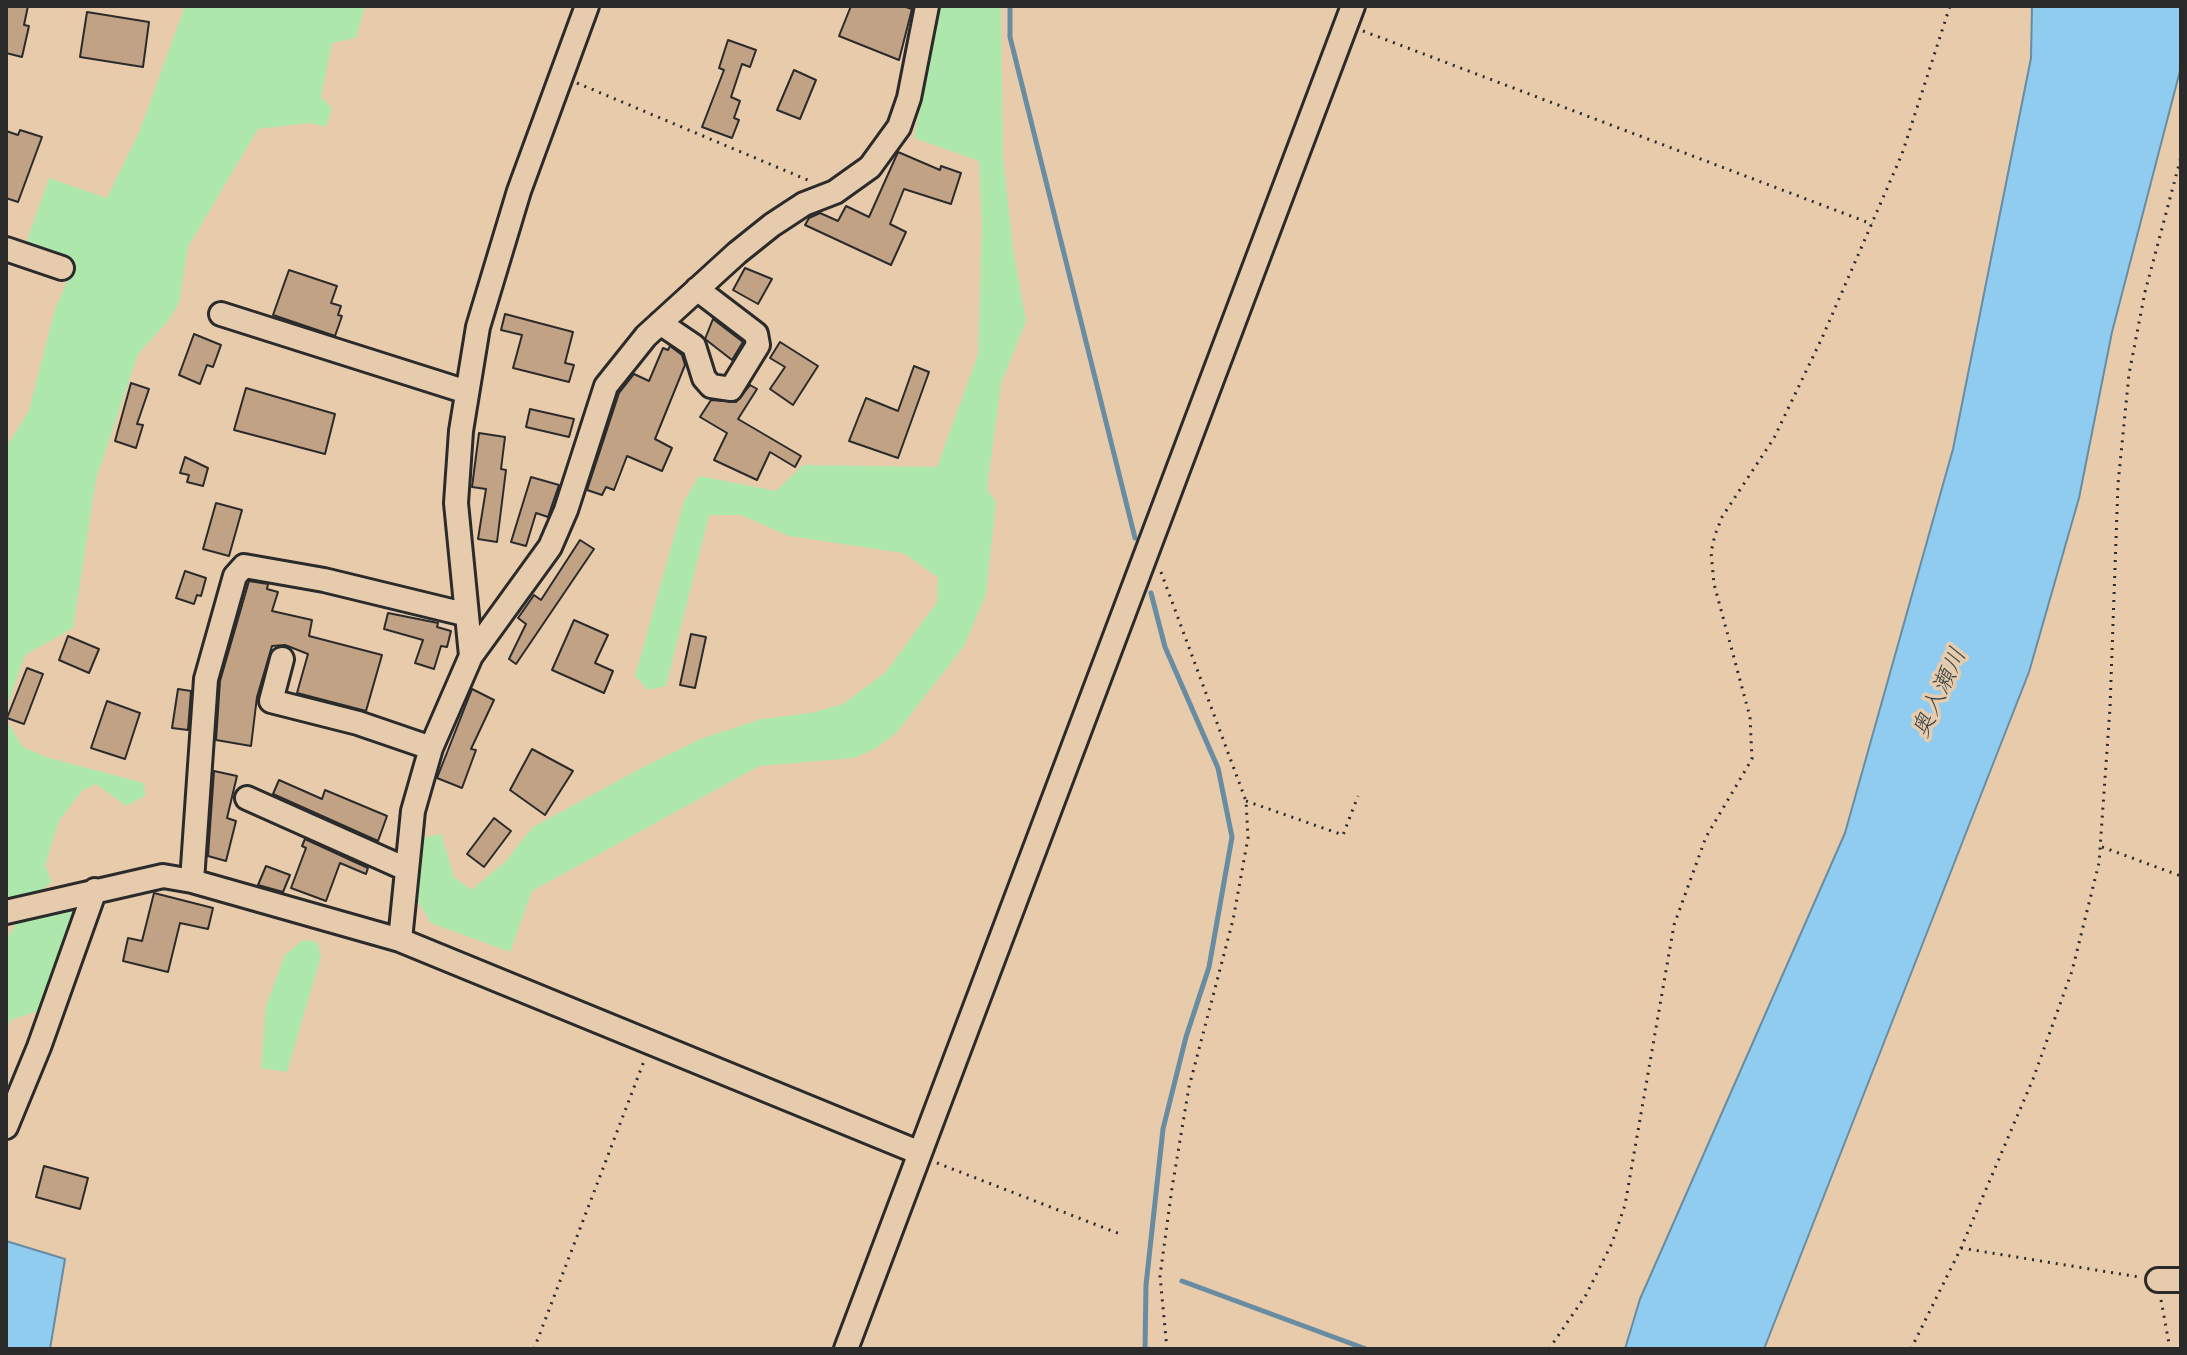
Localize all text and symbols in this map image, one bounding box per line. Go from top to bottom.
water label: 奥入瀬川 [1907,643,1973,743]

